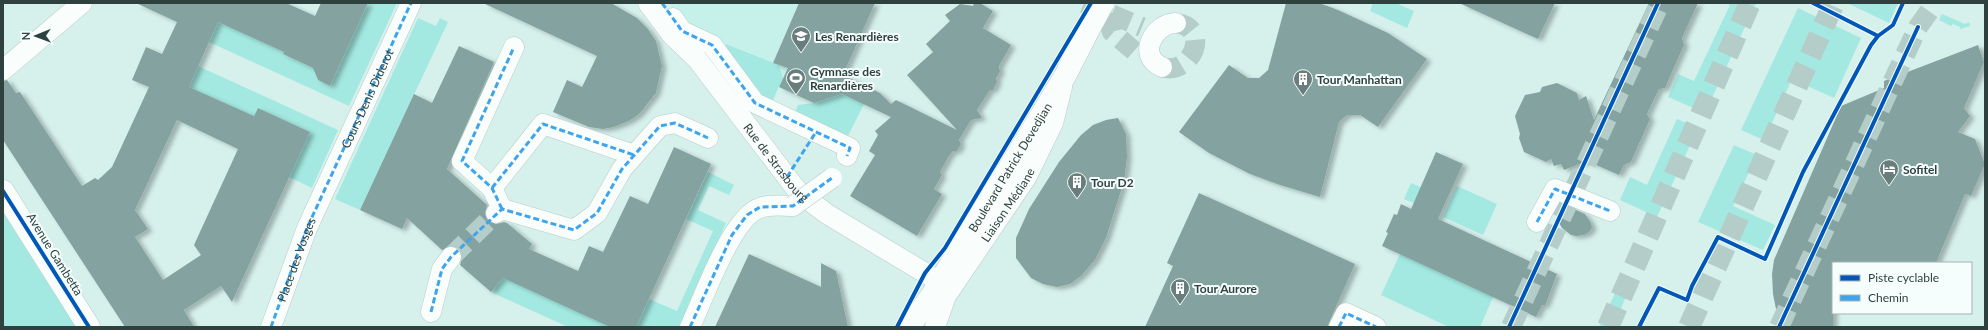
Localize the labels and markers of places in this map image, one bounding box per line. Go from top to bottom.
school or university icon: Les Renardières [790,25,812,53]
place label: Les Renardières [815,29,899,44]
place label: Gymnase des Renardières [810,64,881,93]
sports icon: Gymnase des Renardières [785,67,807,95]
building icon: Tour Manhattan [1292,68,1314,96]
place label: Tour Manhattan [1317,72,1402,87]
hotel icon: Sofitel [1878,158,1900,186]
place label: Sofitel [1903,162,1937,177]
building icon: Tour D2 [1066,171,1088,199]
place label: Tour D2 [1091,175,1134,190]
building icon: Tour Aurore [1169,277,1191,305]
place label: Tour Aurore [1194,281,1258,296]

